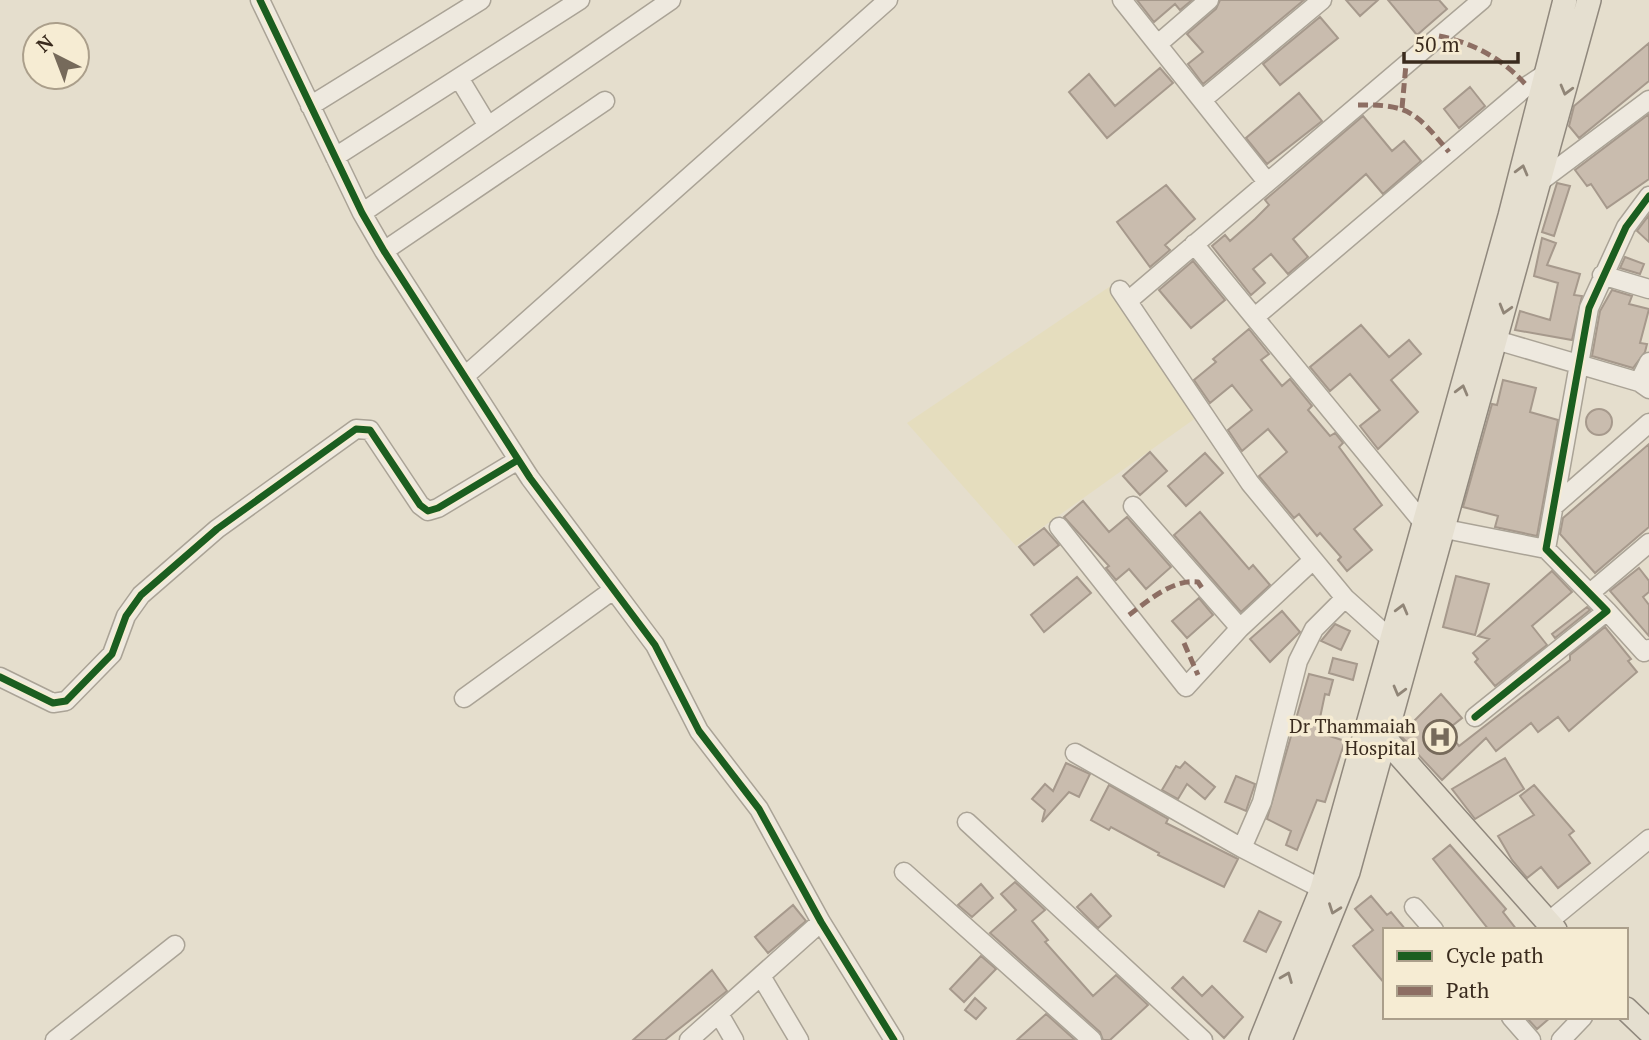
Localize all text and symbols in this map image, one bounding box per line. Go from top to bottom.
north arrow [21,21,91,91]
scale bar [1404,21,1518,65]
text: N [31,28,58,57]
text: 50 m [1414,30,1460,58]
one-way arrow [1560,83,1574,95]
one-way arrow [1514,164,1528,176]
one-way arrow [1499,303,1514,315]
one-way arrow [1454,384,1468,396]
one-way arrow [1393,603,1408,615]
one-way arrow [1393,685,1407,697]
place label: Dr Thammaiah Hospital [1289,713,1416,760]
hospital icon: Dr Thammaiah Hospital [1421,718,1459,756]
one-way arrow [1328,902,1342,914]
legend [1383,928,1628,1019]
text: Cycle path [1446,941,1544,969]
one-way arrow [1278,971,1292,983]
text: Path [1446,976,1489,1004]

